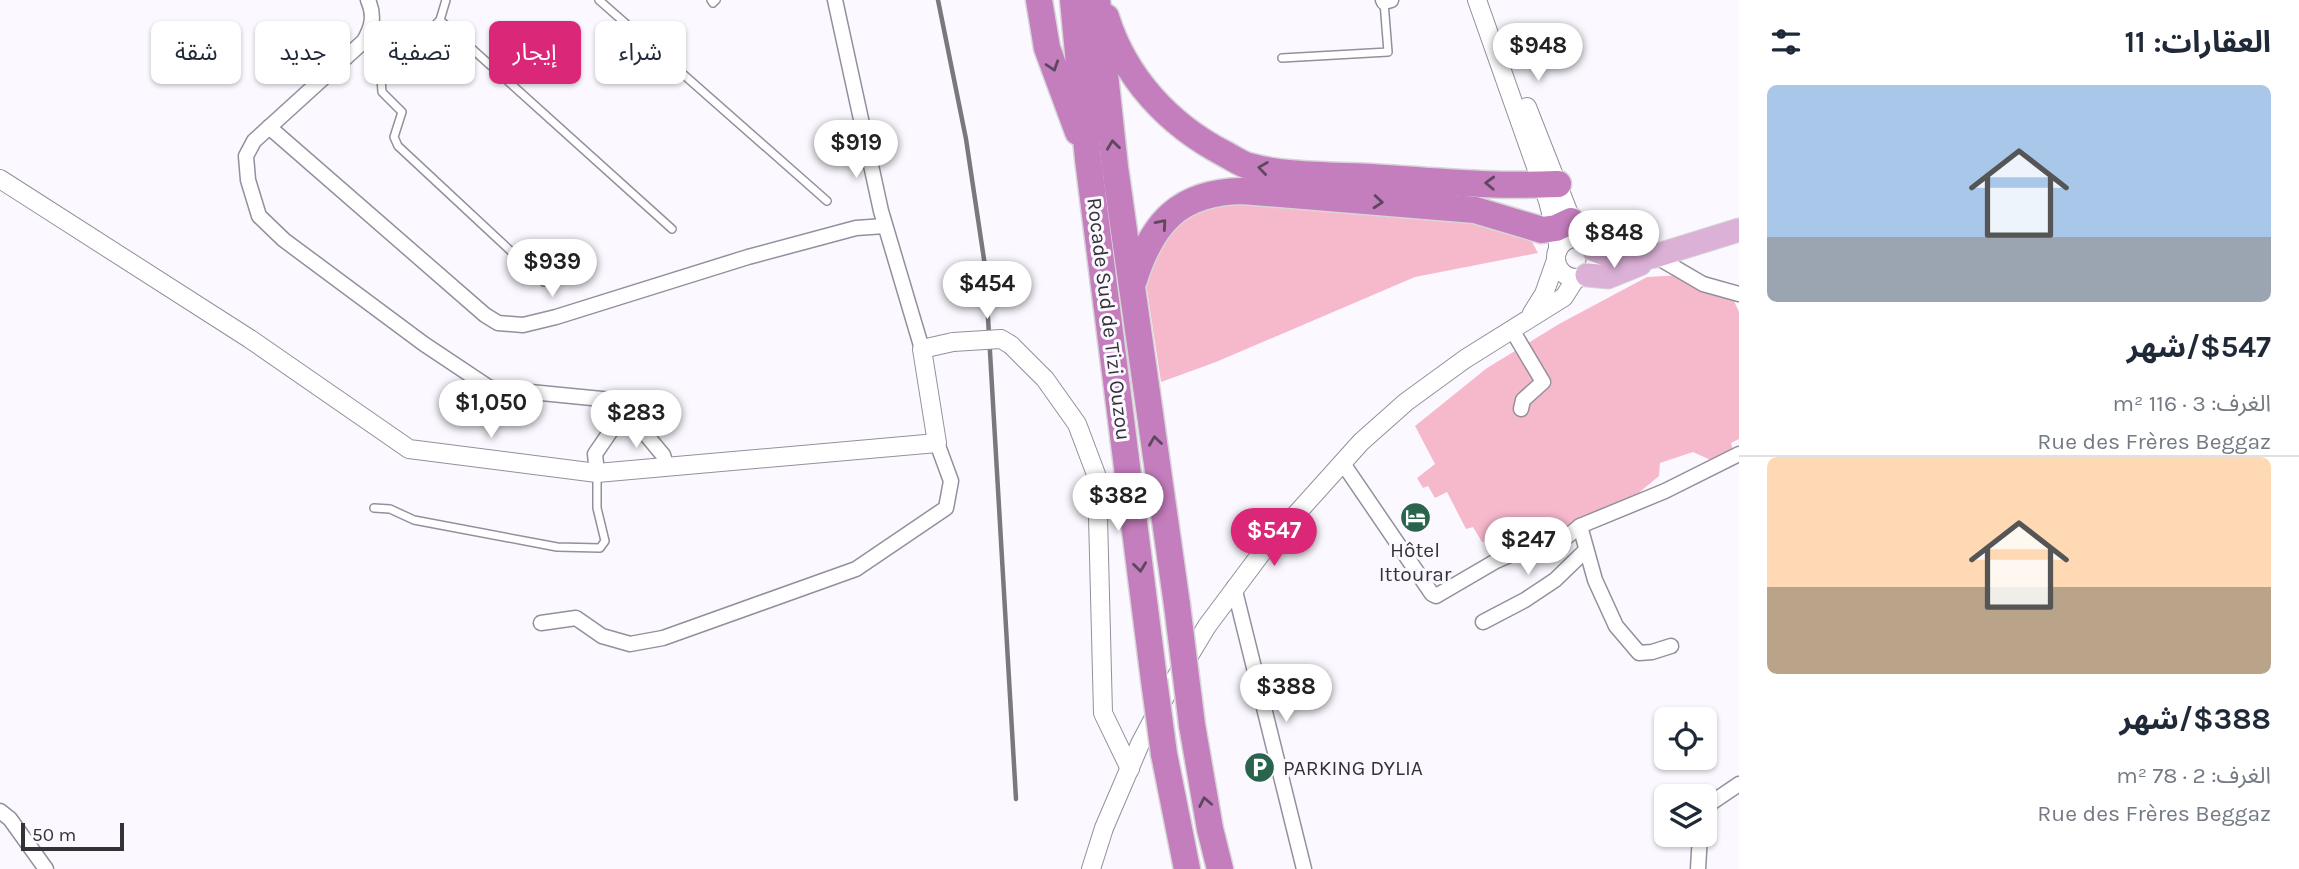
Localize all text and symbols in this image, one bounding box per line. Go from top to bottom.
chip: شقة [151,21,241,84]
chip: جديد [255,21,350,84]
chip: تصفية [364,21,475,84]
chip: إيجار [489,21,581,84]
chip: شراء [595,21,686,84]
icon: filters [1767,23,1805,61]
pin: $948 [1497,24,1579,83]
text: العقارات: 11 [2124,24,2271,60]
text: $948 [1509,32,1567,59]
one-way arrow [1045,60,1060,72]
pin: $919 [815,120,897,180]
text: $919 [830,129,882,156]
icon: home [1956,130,2082,256]
one-way arrow [1105,139,1120,150]
one-way arrow [1257,161,1269,176]
one-way arrow [1484,176,1495,191]
one-way arrow [1373,194,1384,209]
street label: Rocade Sud de Tizi Ouzou [1082,196,1136,442]
pin: $848 [1573,210,1655,270]
one-way arrow [1153,219,1166,232]
text: $848 [1584,219,1644,246]
pin: $939 [511,240,593,299]
text: $939 [523,248,581,275]
pin: $454 [946,262,1028,321]
text: $454 [959,270,1015,297]
text: $547/شهر [2127,329,2271,365]
pin: $1,050 [434,380,548,440]
text: $1,050 [455,389,527,416]
text: الغرف: 3 · 116 m² [2113,390,2271,417]
pin: $283 [595,391,677,450]
text: $283 [607,399,665,426]
text: Rue des Frères Beggaz [2037,428,2271,455]
one-way arrow [1147,435,1162,446]
pin: $382 [1077,474,1159,533]
text: $382 [1089,482,1147,509]
hotel icon: Hôtel Ittourar [1398,501,1432,535]
icon: home [1956,502,2082,628]
pin: $547 [1233,508,1315,568]
text: $547 [1247,517,1301,544]
pin: $247 [1487,518,1569,577]
text: $247 [1501,526,1555,553]
place label: Hôtel Ittourar [1379,538,1452,586]
one-way arrow [1132,561,1147,573]
pin: $388 [1245,664,1327,724]
text: $388 [1256,673,1316,700]
text: $388/شهر [2120,701,2271,737]
map controls [1654,707,1717,847]
button: locate [1654,707,1717,770]
parking icon: PARKING DYLIA [1243,751,1277,785]
place label: PARKING DYLIA [1283,756,1423,780]
text: الغرف: 2 · 78 m² [2116,762,2271,789]
button: layers [1654,784,1717,847]
one-way arrow [1199,796,1214,808]
text: Rue des Frères Beggaz [2037,800,2271,827]
scale bar [21,820,124,852]
text: 50 m [32,824,76,846]

